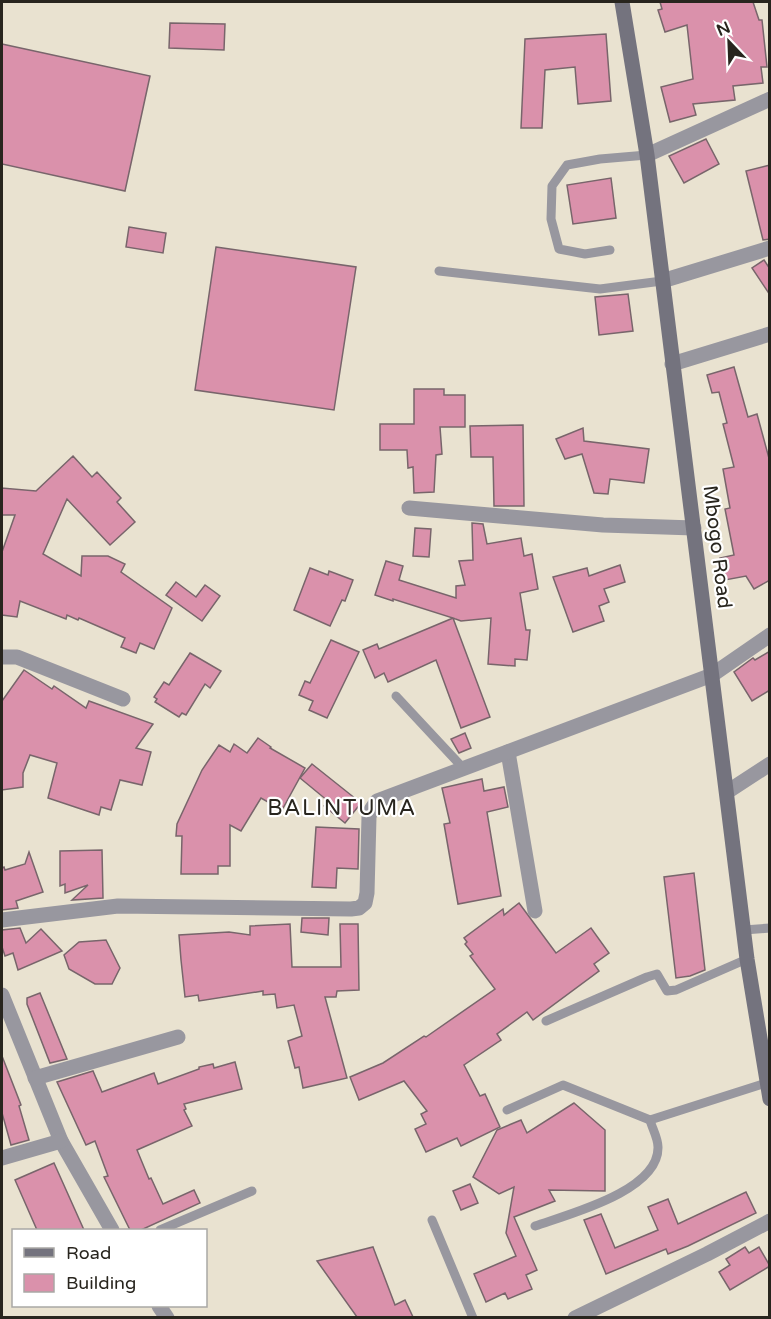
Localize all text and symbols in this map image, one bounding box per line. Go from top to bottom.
north arrow [699,12,759,72]
text: N [714,17,733,41]
street label: Mbogo Road [698,484,736,610]
district label: BALINTUMA [267,795,417,821]
legend [12,1229,207,1307]
text: Road [66,1242,111,1264]
text: Building [66,1272,136,1294]

